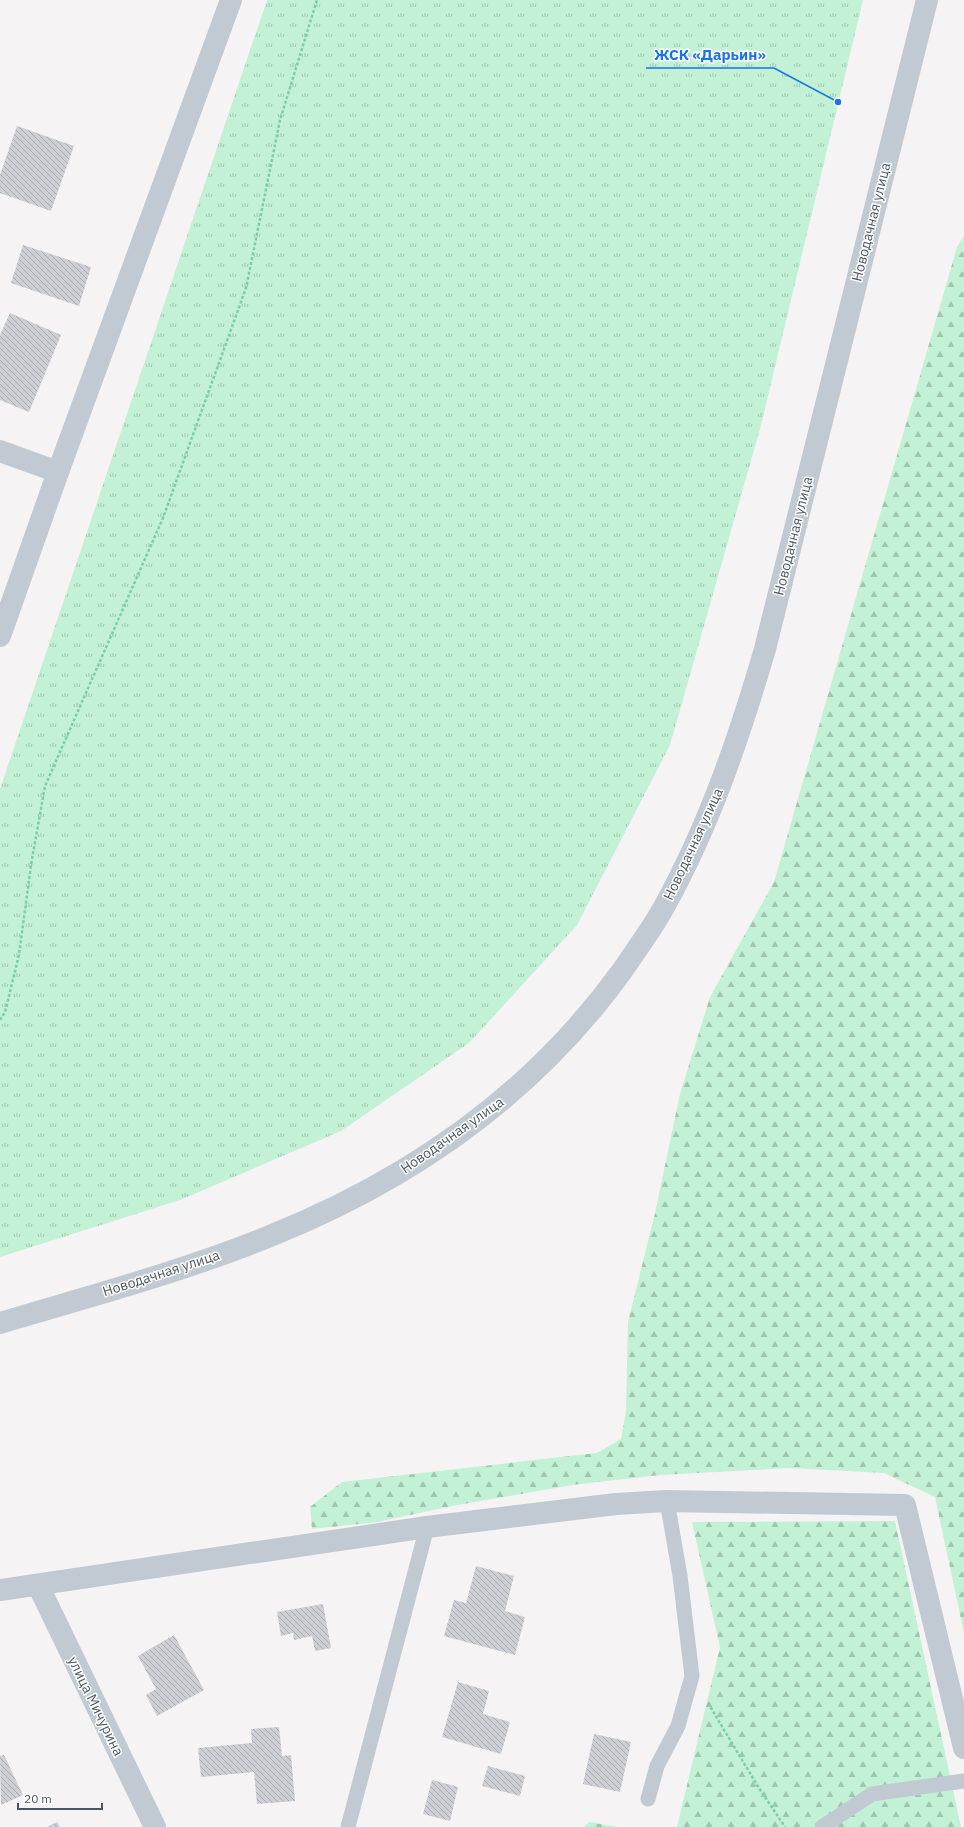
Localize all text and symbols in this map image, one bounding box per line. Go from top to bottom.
callout: ЖСК «Дарьин» [646,41,774,68]
text: ЖСК «Дарьин» [654,45,766,64]
street label: Новодачная улица [848,160,895,283]
street label: Новодачная улица [770,474,817,597]
street label: Новодачная улица [659,785,727,903]
street label: Новодачная улица [397,1092,507,1177]
street label: Новодачная улица [100,1245,222,1300]
street label: улица Мичурина [64,1653,128,1759]
scale bar [18,1785,102,1811]
text: 20 m [24,1791,52,1806]

